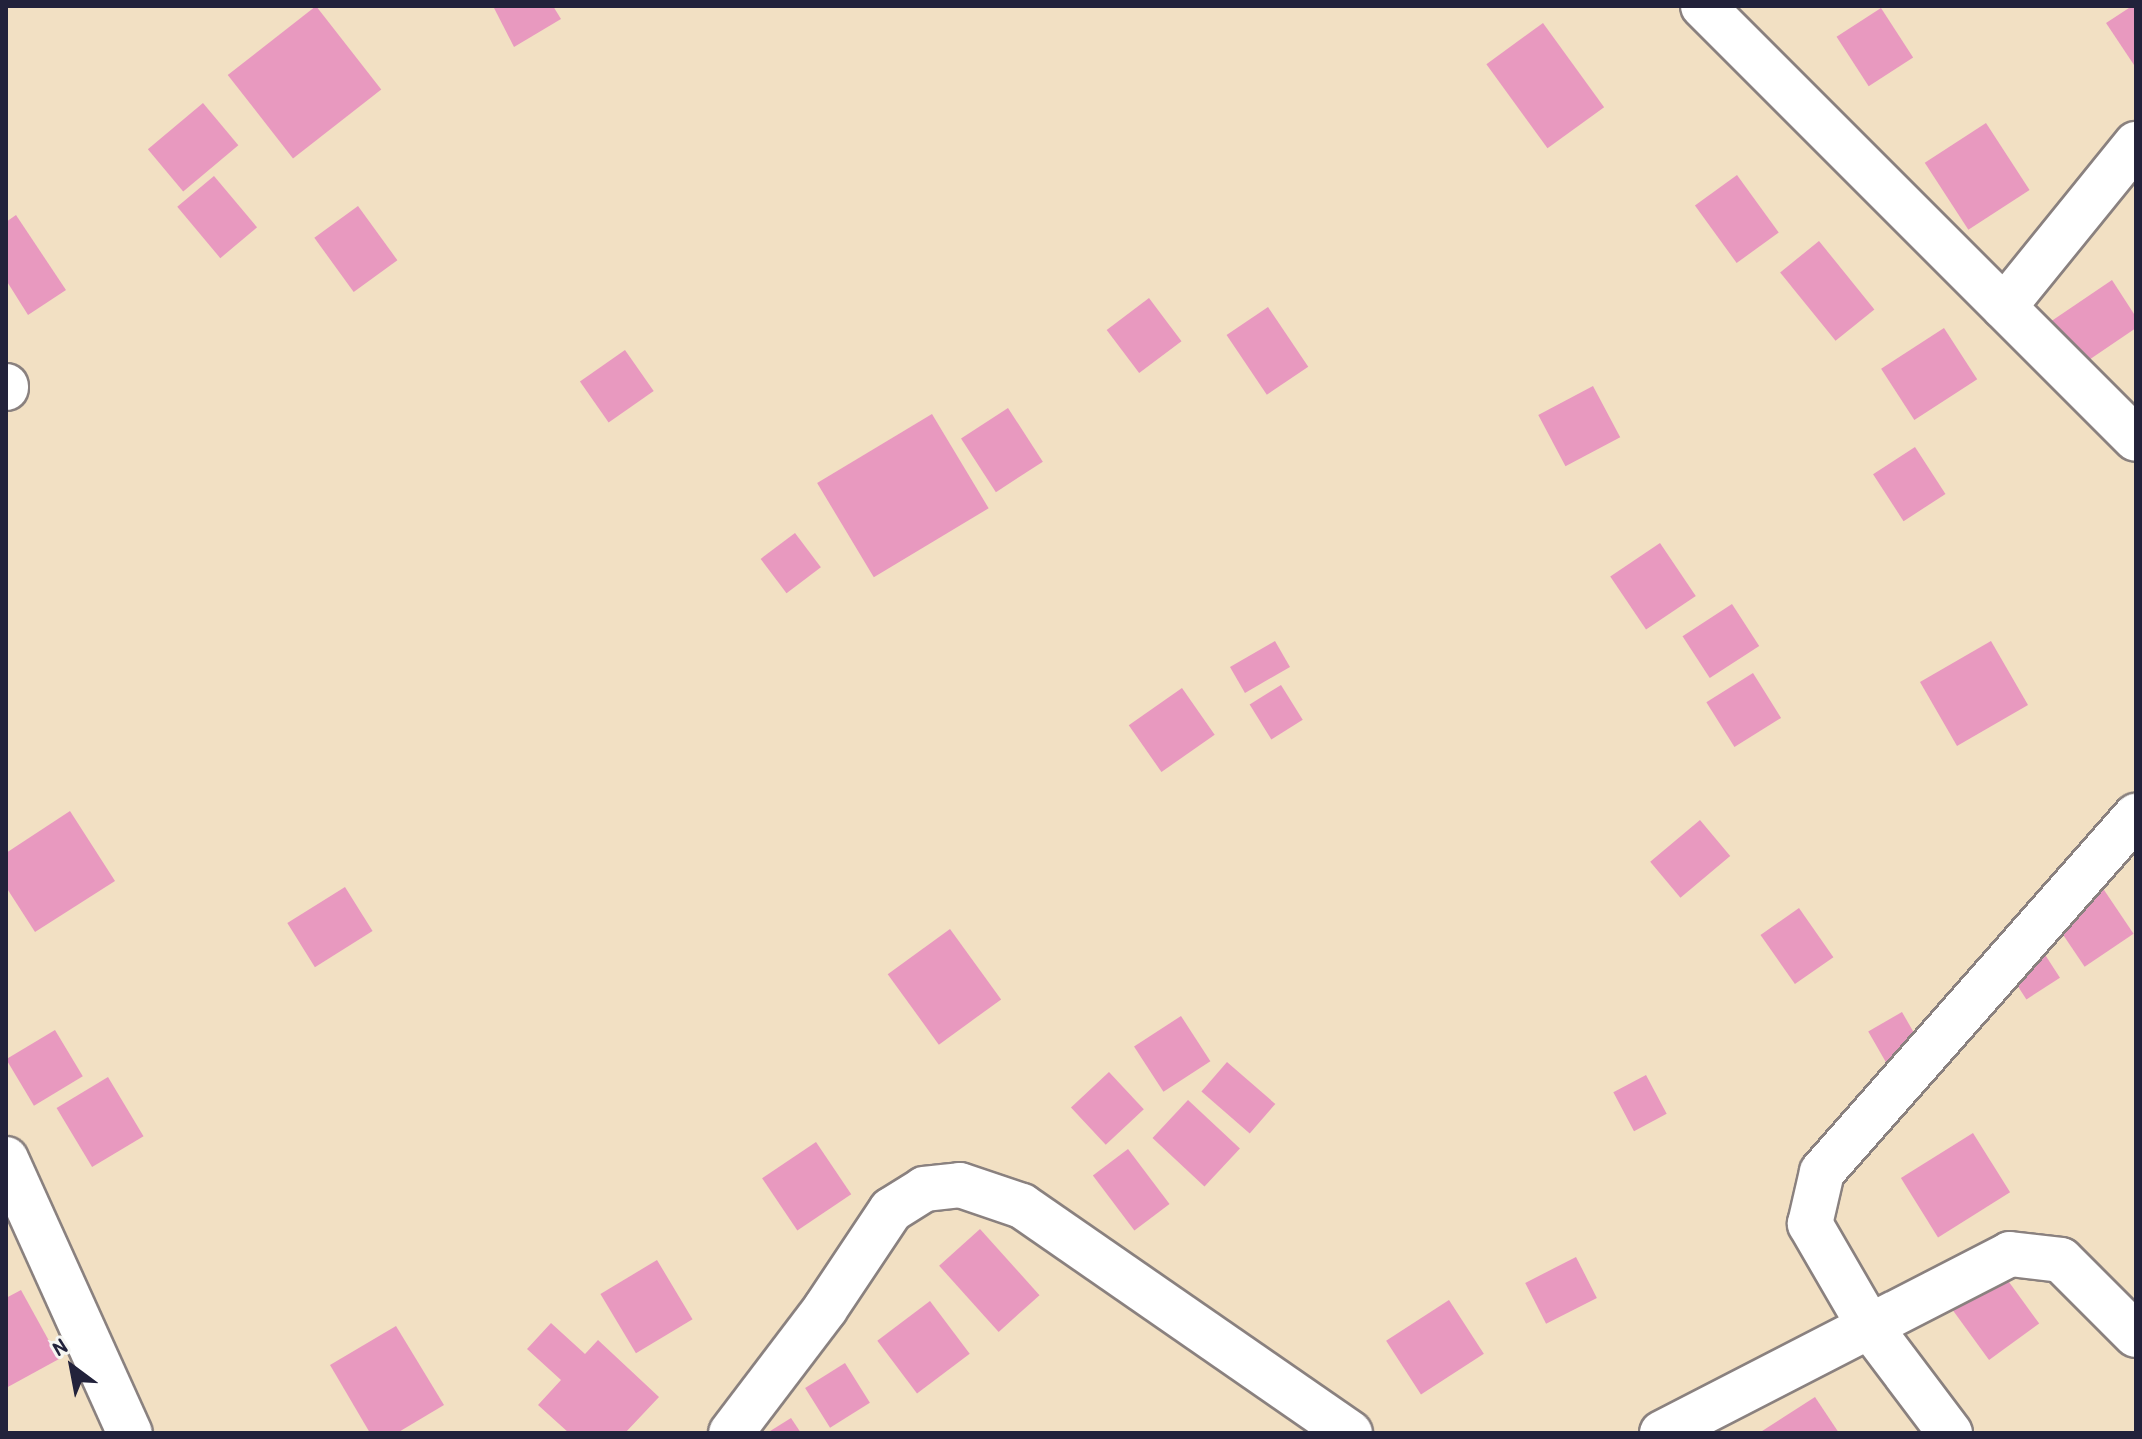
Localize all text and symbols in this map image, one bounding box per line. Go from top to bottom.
north arrow [32,1327,112,1407]
text: N [46,1331,72,1362]

